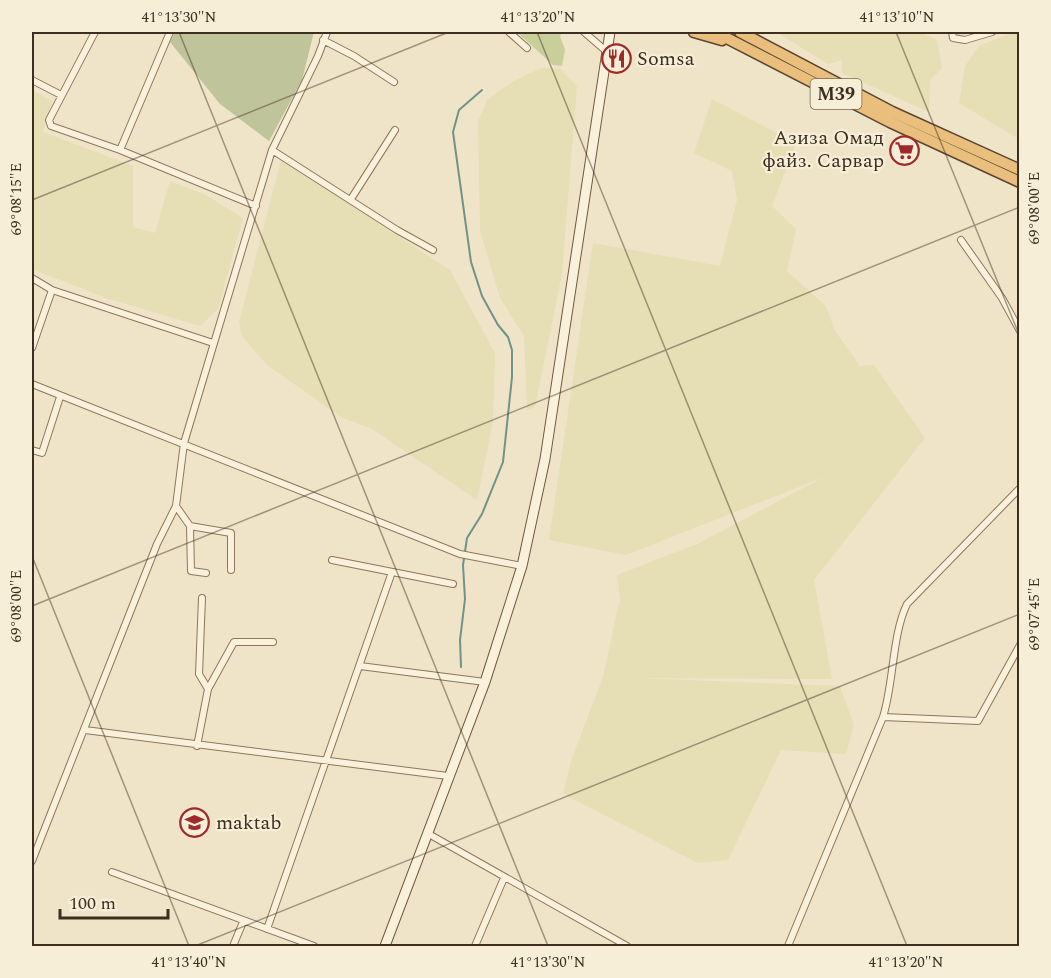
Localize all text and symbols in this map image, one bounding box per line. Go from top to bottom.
text: 41°13'30"N [142,6,217,29]
text: 41°13'20"N [501,6,576,29]
text: 41°13'10"N [860,6,935,29]
restaurant icon: Somsa [600,43,632,75]
place label: Somsa [637,44,695,74]
road number: M39 [810,79,862,109]
place label: Азиза Омад файз. Сарвар [762,123,884,176]
supermarket icon: Азиза Омад файз. Сарвар [889,134,921,166]
text: 69°08'15"E [5,163,28,235]
text: 69°08'00"E [1023,172,1046,244]
text: 69°08'00"E [5,570,28,642]
text: 69°07'45"E [1023,578,1046,650]
school or university icon: maktab [179,807,211,839]
place label: maktab [216,808,282,838]
scale bar [60,882,168,920]
text: 100 m [69,890,116,917]
text: 41°13'40"N [152,951,227,974]
text: 41°13'30"N [511,951,586,974]
text: 41°13'20"N [869,951,944,974]

